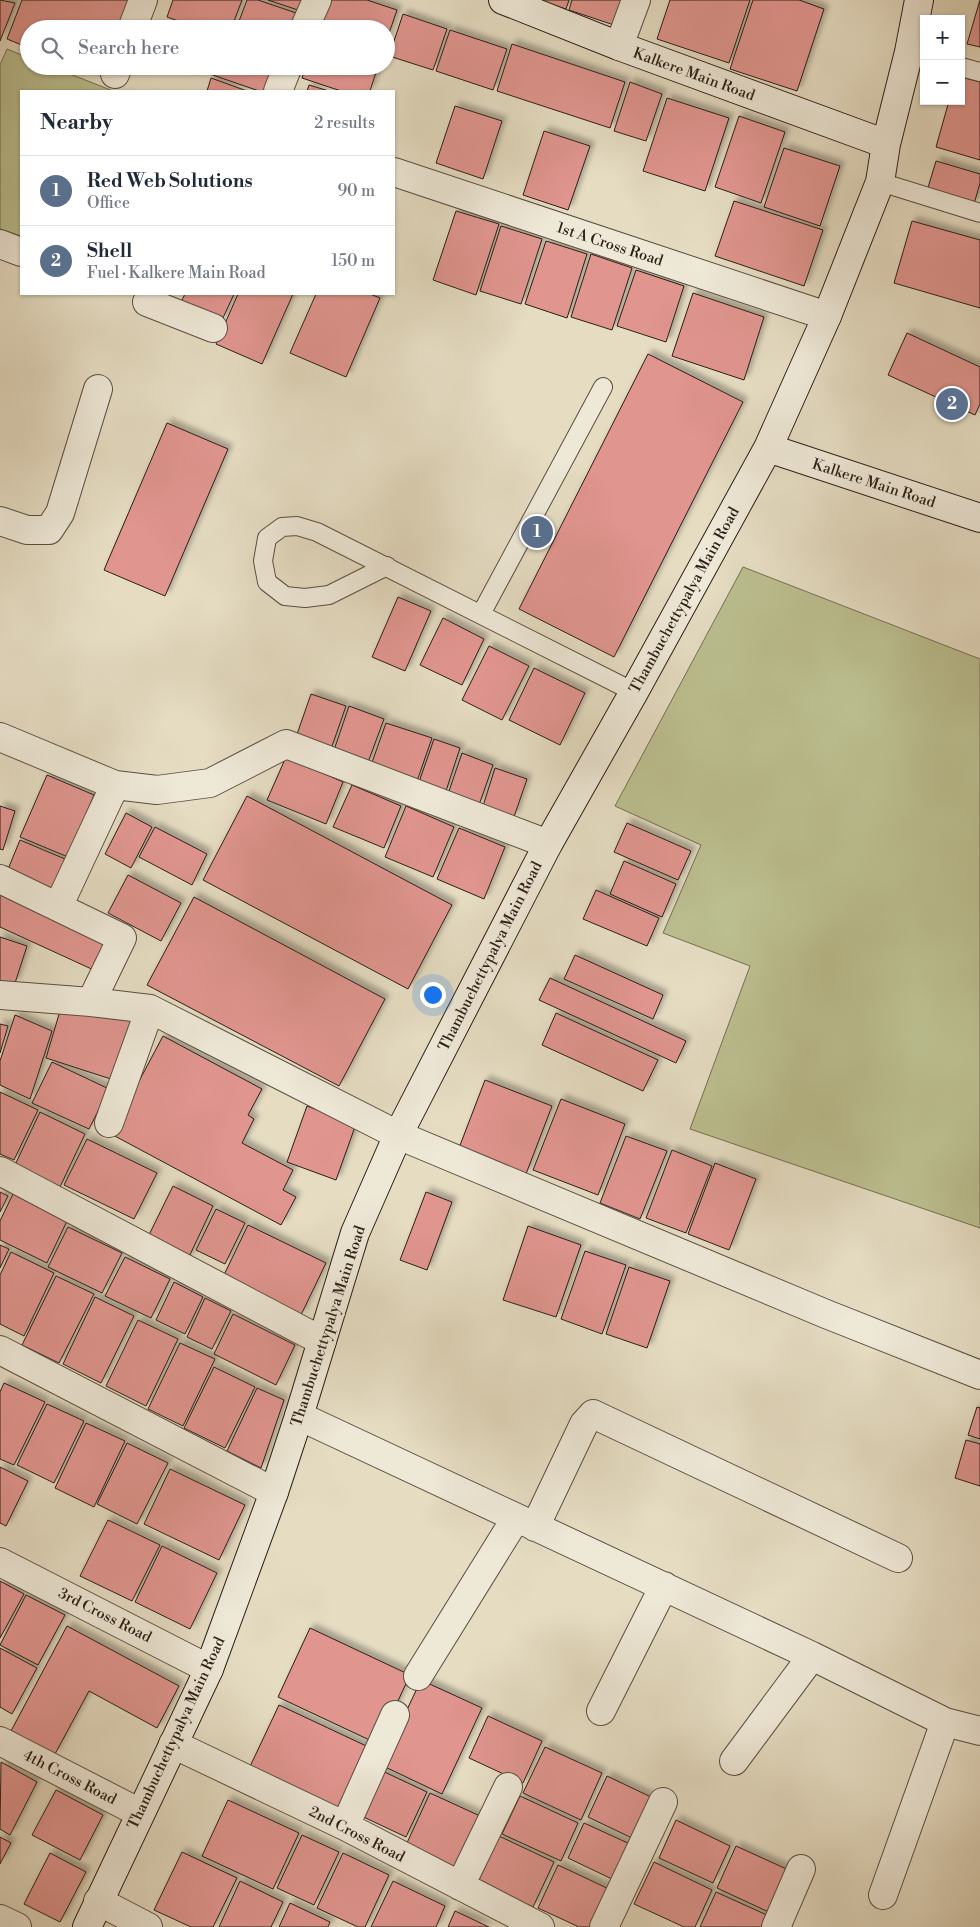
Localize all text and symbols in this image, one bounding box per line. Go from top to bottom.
map controls [920,15,965,105]
button: + [920,15,965,60]
search box [20,20,395,75]
icon: search [38,34,66,62]
text: Search here [78,36,179,60]
street label: Kalkere Main Road [630,44,758,106]
button: − [920,60,965,105]
text: Nearby [40,110,113,136]
text: 2 results [314,113,375,133]
text: Red Web Solutions [87,169,253,193]
text: 1 [52,181,60,201]
text: 90 m [337,181,375,201]
text: Office [87,193,130,213]
street label: 1st A Cross Road [554,218,666,271]
text: Shell [87,239,132,263]
text: 2 [51,251,61,271]
text: 150 m [331,251,375,271]
text: Fuel · Kalkere Main Road [87,263,266,283]
pin: 2 [936,385,968,423]
street label: Kalkere Main Road [810,455,938,513]
street label: Thambuchettypalya Main Road [625,503,744,697]
pin: 1 [521,513,553,551]
street label: Thambuchettypalya Main Road [434,858,547,1054]
your location [420,982,446,1008]
street label: Thambuchettypalya Main Road [287,1223,370,1429]
street label: 3rd Cross Road [55,1584,155,1647]
street label: Thambuchettypalya Main Road [123,1634,230,1832]
street label: 4th Cross Road [20,1746,120,1809]
street label: 2nd Cross Road [306,1802,408,1867]

